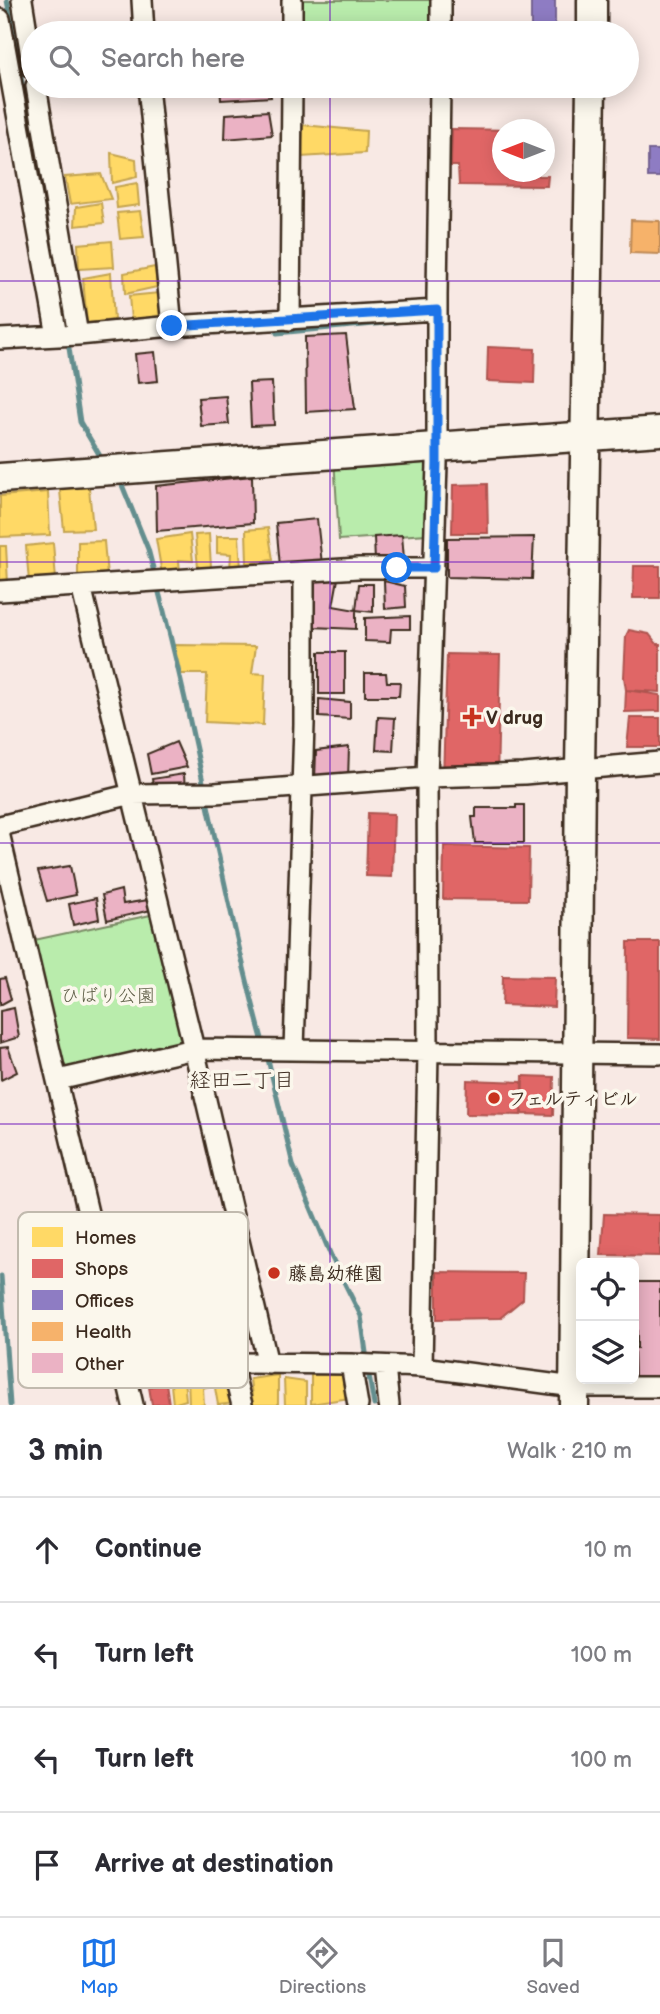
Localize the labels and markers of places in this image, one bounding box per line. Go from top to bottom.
place label: V drug [486,707,543,730]
marker: V drug [464,709,480,725]
place label: フェルティビル [508,1088,638,1111]
marker: フェルティビル [486,1090,502,1106]
place label: 藤島幼稚園 [288,1263,383,1286]
marker: 藤島幼稚園 [266,1265,282,1281]

